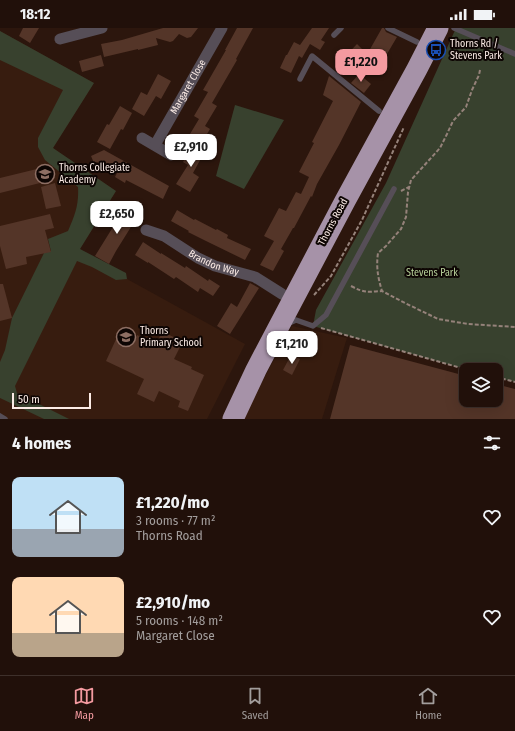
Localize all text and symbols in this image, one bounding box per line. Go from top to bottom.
text: 18:12 [20,5,50,23]
place label: Thorns Rd / Stevens Park [450,38,502,62]
bus stop icon: Thorns Rd / Stevens Park [425,39,447,61]
pin: £1,220 [328,49,394,83]
text: £1,220 [344,54,378,69]
street label: Margaret Close [168,57,209,116]
pin: £2,910 [158,134,224,168]
text: £2,910 [174,139,208,154]
place label: Thorns Collegiate Academy [59,162,130,186]
school or university icon: Thorns Collegiate Academy [34,163,56,185]
street label: Thorns Road [316,197,350,247]
pin: £2,650 [84,201,150,235]
text: £2,650 [99,206,135,221]
street label: Brandon Way [186,247,241,278]
park label: Stevens Park [406,267,458,279]
place label: Thorns Primary School [140,325,202,349]
school or university icon: Thorns Primary School [115,326,137,348]
pin: £1,210 [259,331,325,365]
text: £1,210 [276,336,308,351]
map controls [459,363,503,407]
button: layers [459,363,503,407]
scale bar [12,391,91,410]
text: 50 m [18,393,40,406]
icon: filters [481,432,503,454]
text: 4 homes [12,433,71,454]
text: £1,220/mo [136,492,209,513]
icon: home [44,493,92,541]
icon: heart [481,506,503,528]
text: 3 rooms · 77 m² [136,513,215,528]
text: Thorns Road [136,528,203,543]
text: £2,910/mo [136,592,210,613]
icon: home [44,593,92,641]
icon: heart [481,606,503,628]
text: 5 rooms · 148 m² [136,613,223,628]
text: Margaret Close [136,628,215,643]
tab: Map [73,685,95,722]
tab: Saved [242,685,269,722]
tab: Home [415,685,442,722]

